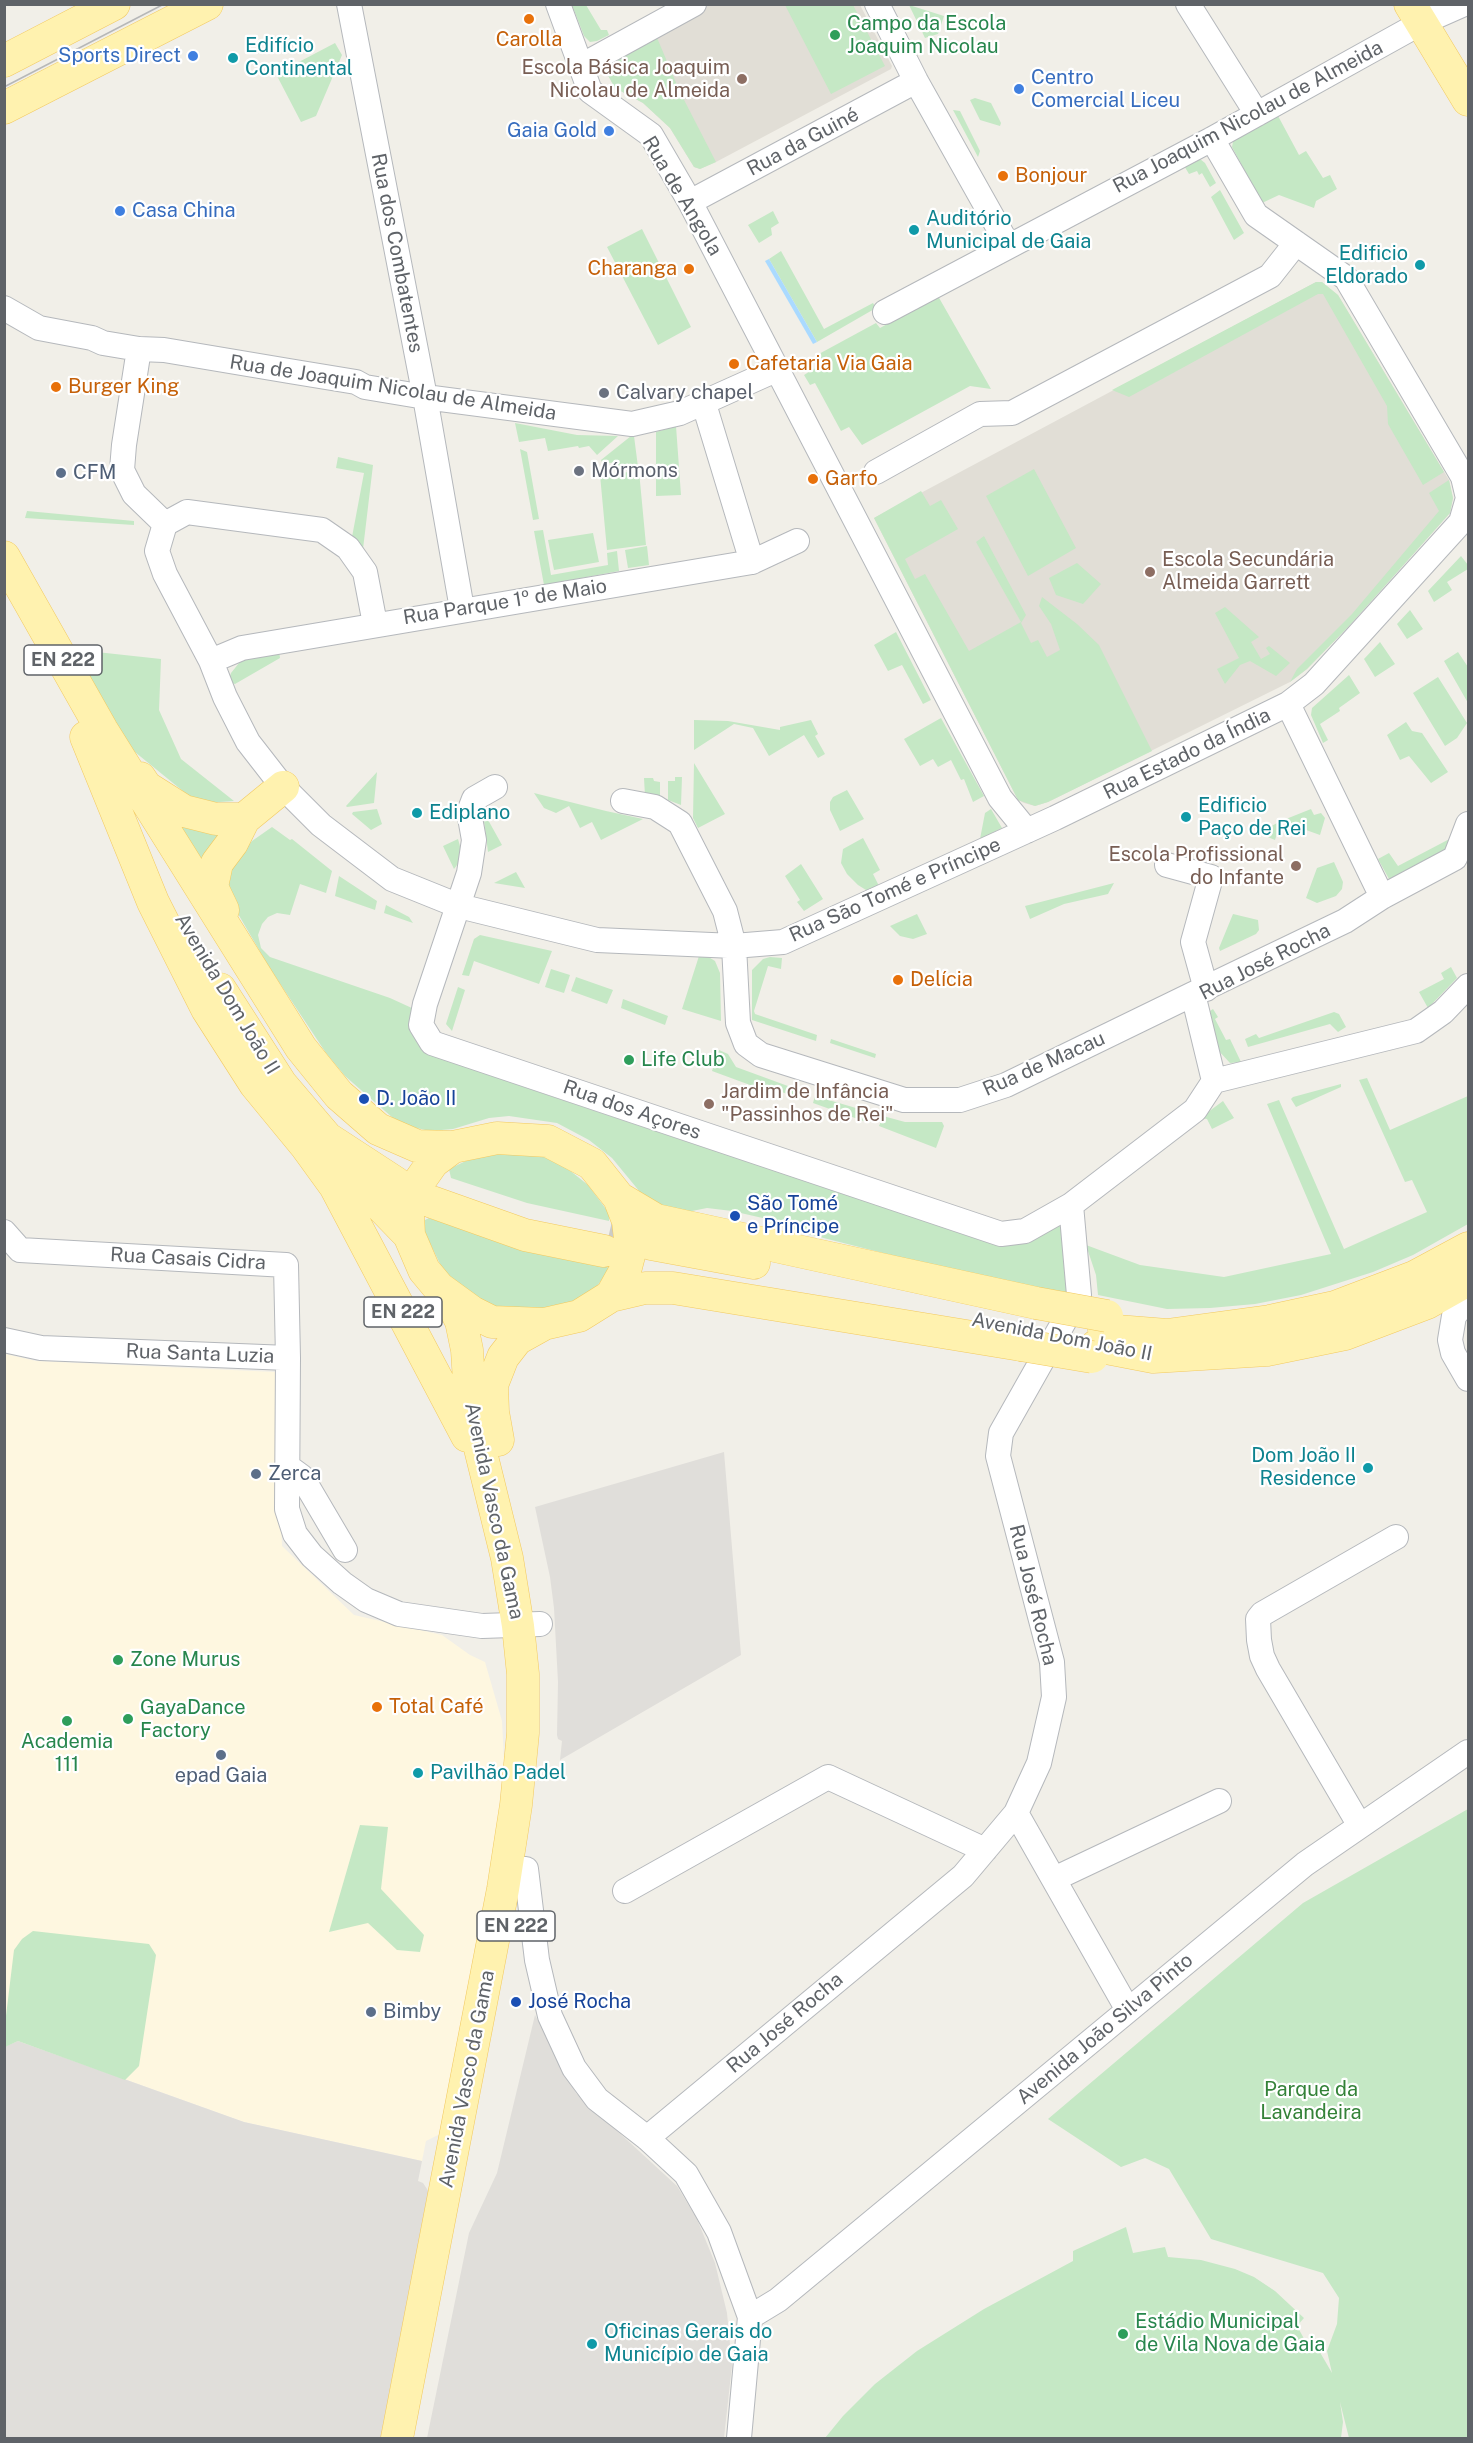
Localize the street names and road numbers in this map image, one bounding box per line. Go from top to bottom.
street label: Rua Joaquim Nicolau de Almeida [1109,35,1387,199]
street label: Rua da Guiné [743,103,863,181]
street label: Rua de Angola [637,132,727,260]
street label: Rua dos Combatentes [366,151,428,355]
street label: Rua de Joaquim Nicolau de Almeida [228,350,558,426]
street label: Rua Parque 1º de Maio [401,574,609,630]
road number: EN 222 [24,645,102,675]
street label: Rua Estado da Índia [1100,703,1274,805]
street label: Rua São Tomé e Príncipe [785,832,1005,948]
street label: Avenida Dom João II [169,909,285,1079]
street label: Rua José Rocha [1195,919,1335,1005]
street label: Rua de Macau [979,1026,1109,1102]
street label: Rua dos Açores [560,1075,704,1145]
street label: Rua Casais Cidra [110,1243,266,1275]
road number: EN 222 [364,1297,442,1327]
street label: Avenida Dom João II [970,1308,1154,1366]
street label: Rua Santa Luzia [125,1339,275,1369]
street label: Avenida Vasco da Gama [459,1400,529,1622]
street label: Rua José Rocha [1004,1522,1062,1668]
road number: EN 222 [477,1911,555,1941]
street label: Avenida João Silva Pinto [1012,1948,1198,2110]
street label: Avenida Vasco da Gama [434,1968,500,2190]
street label: Rua José Rocha [722,1968,848,2078]

